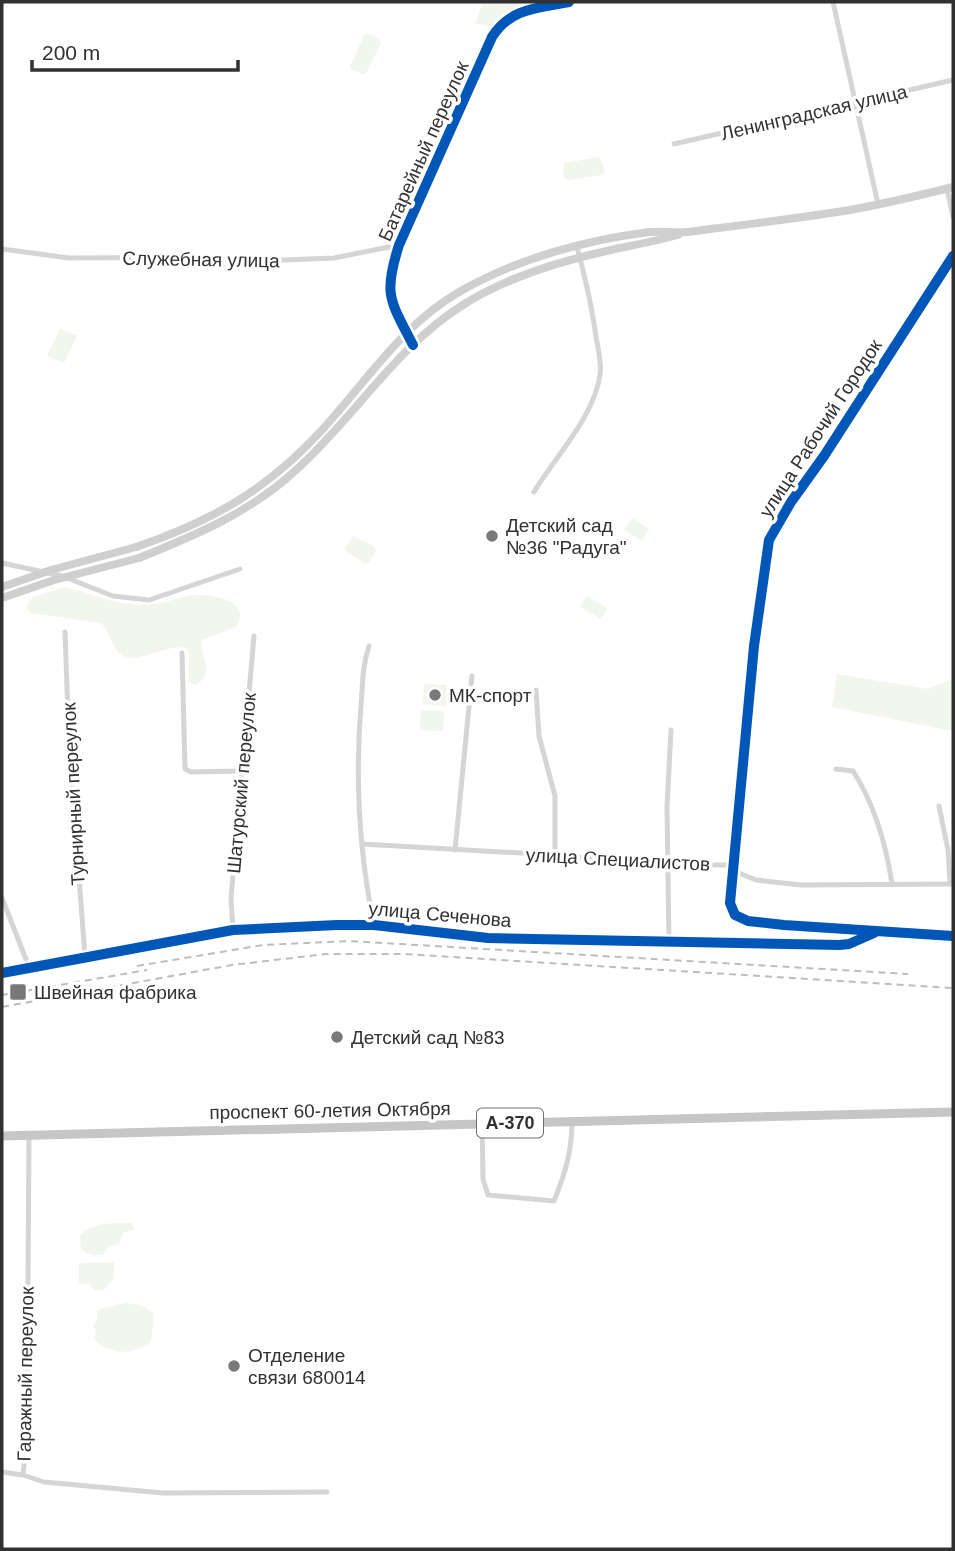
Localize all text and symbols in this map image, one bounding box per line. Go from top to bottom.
scale bar [32,28,238,72]
text: 200 m [42,41,100,64]
street label: Батарейный переулок [374,57,473,244]
street label: Ленинградская улица [719,81,910,144]
street label: Служебная улица [122,248,280,271]
street label: улица Рабочий Городок [755,335,886,521]
place label: Детский сад №36 "Радуга" [506,515,627,558]
marker: Детский сад №36 "Радуга" [484,528,500,544]
place label: МК-спорт [449,685,532,706]
marker: МК-спорт [427,687,443,703]
street label: Шатурский переулок [223,691,260,874]
street label: Турнирный переулок [58,701,89,886]
street label: улица Специалистов [525,844,711,875]
street label: улица Сеченова [368,898,513,931]
marker: Швейная фабрика [8,982,28,1002]
place label: Швейная фабрика [34,982,197,1003]
place label: Детский сад №83 [351,1027,505,1048]
marker: Детский сад №83 [329,1029,345,1045]
street label: проспект 60-летия Октября [209,1098,451,1123]
road number: А-370 [477,1108,543,1138]
street label: Гаражный переулок [13,1286,38,1462]
place label: Отделение связи 680014 [248,1345,366,1388]
marker: Отделение связи 680014 [226,1358,242,1374]

